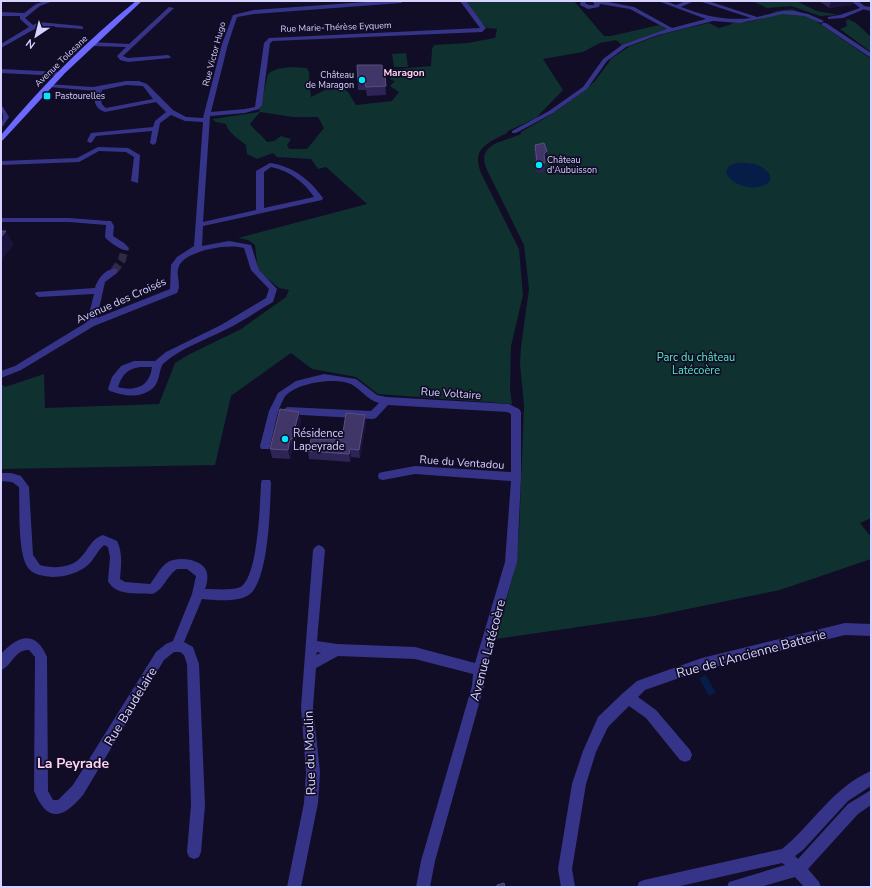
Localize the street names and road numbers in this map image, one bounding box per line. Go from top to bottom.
street label: Rue Marie-Thérèse Eyquem [280,19,392,35]
street label: Rue Victor Hugo [200,20,228,88]
street label: Avenue Tolosane [32,32,90,89]
street label: Avenue des Croisés [74,274,169,327]
street label: Rue Voltaire [420,384,482,403]
street label: Rue du Ventadou [419,452,505,473]
street label: Avenue Latécoère [466,597,510,703]
street label: Rue de l'Ancienne Batterie [674,625,828,683]
street label: Rue Baudelaire [100,664,162,749]
street label: Rue du Moulin [300,710,320,795]

